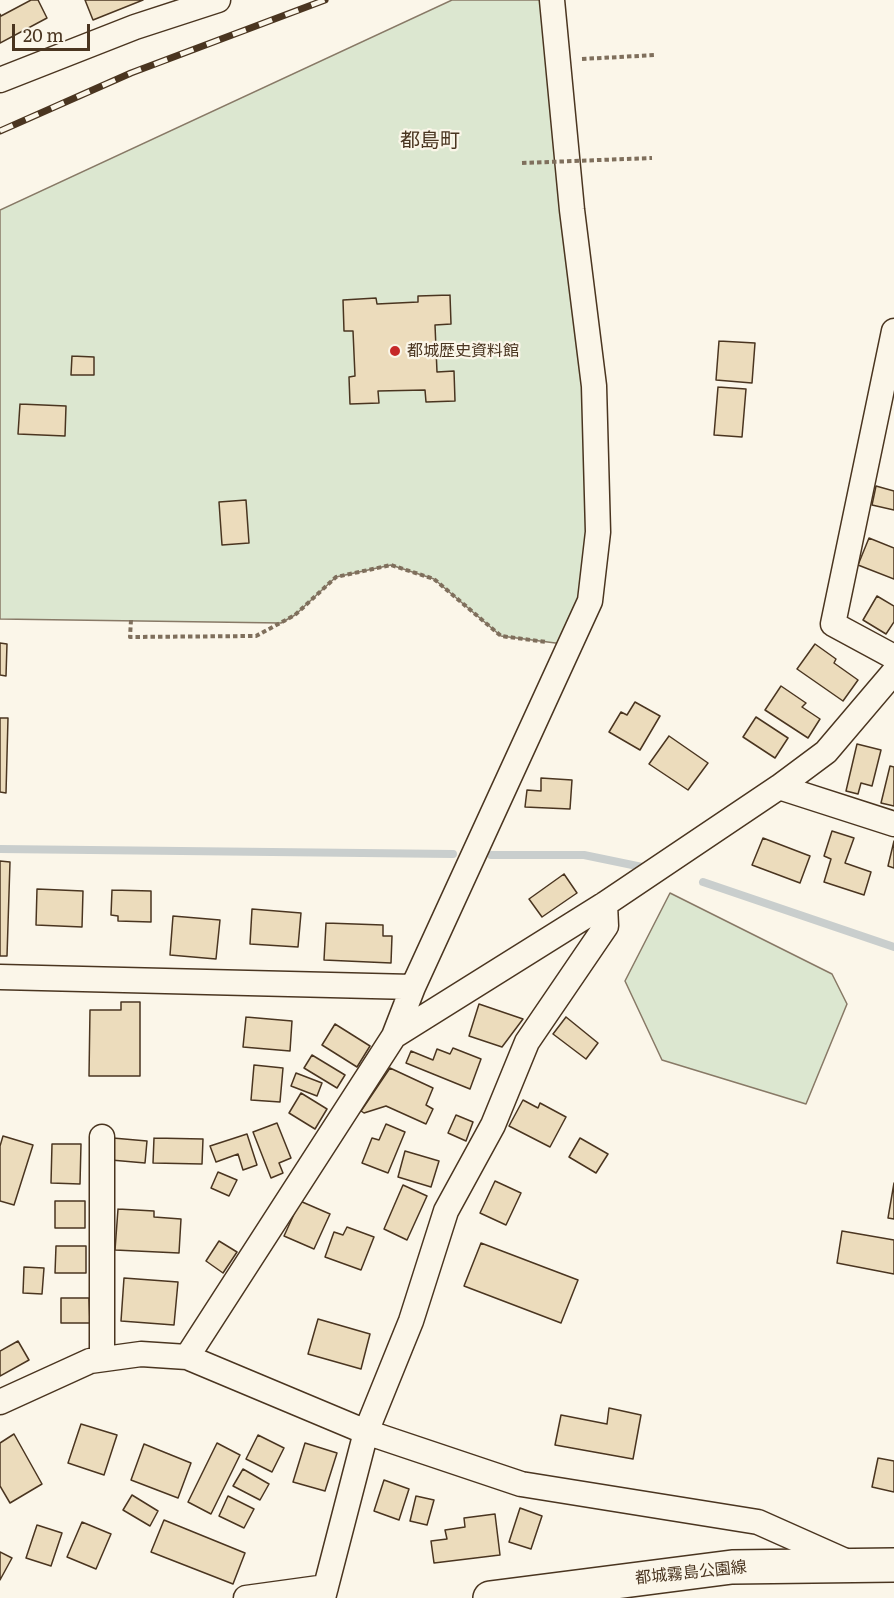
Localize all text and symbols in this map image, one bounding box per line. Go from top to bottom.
scale bar [15,12,93,50]
text: 20 m [23,21,64,48]
district label: 都島町 [400,129,460,153]
place label: 都城歴史資料館 [407,341,519,361]
marker: 都城歴史資料館 [388,344,402,358]
street label: 都城霧島公園線 [634,1558,748,1588]

